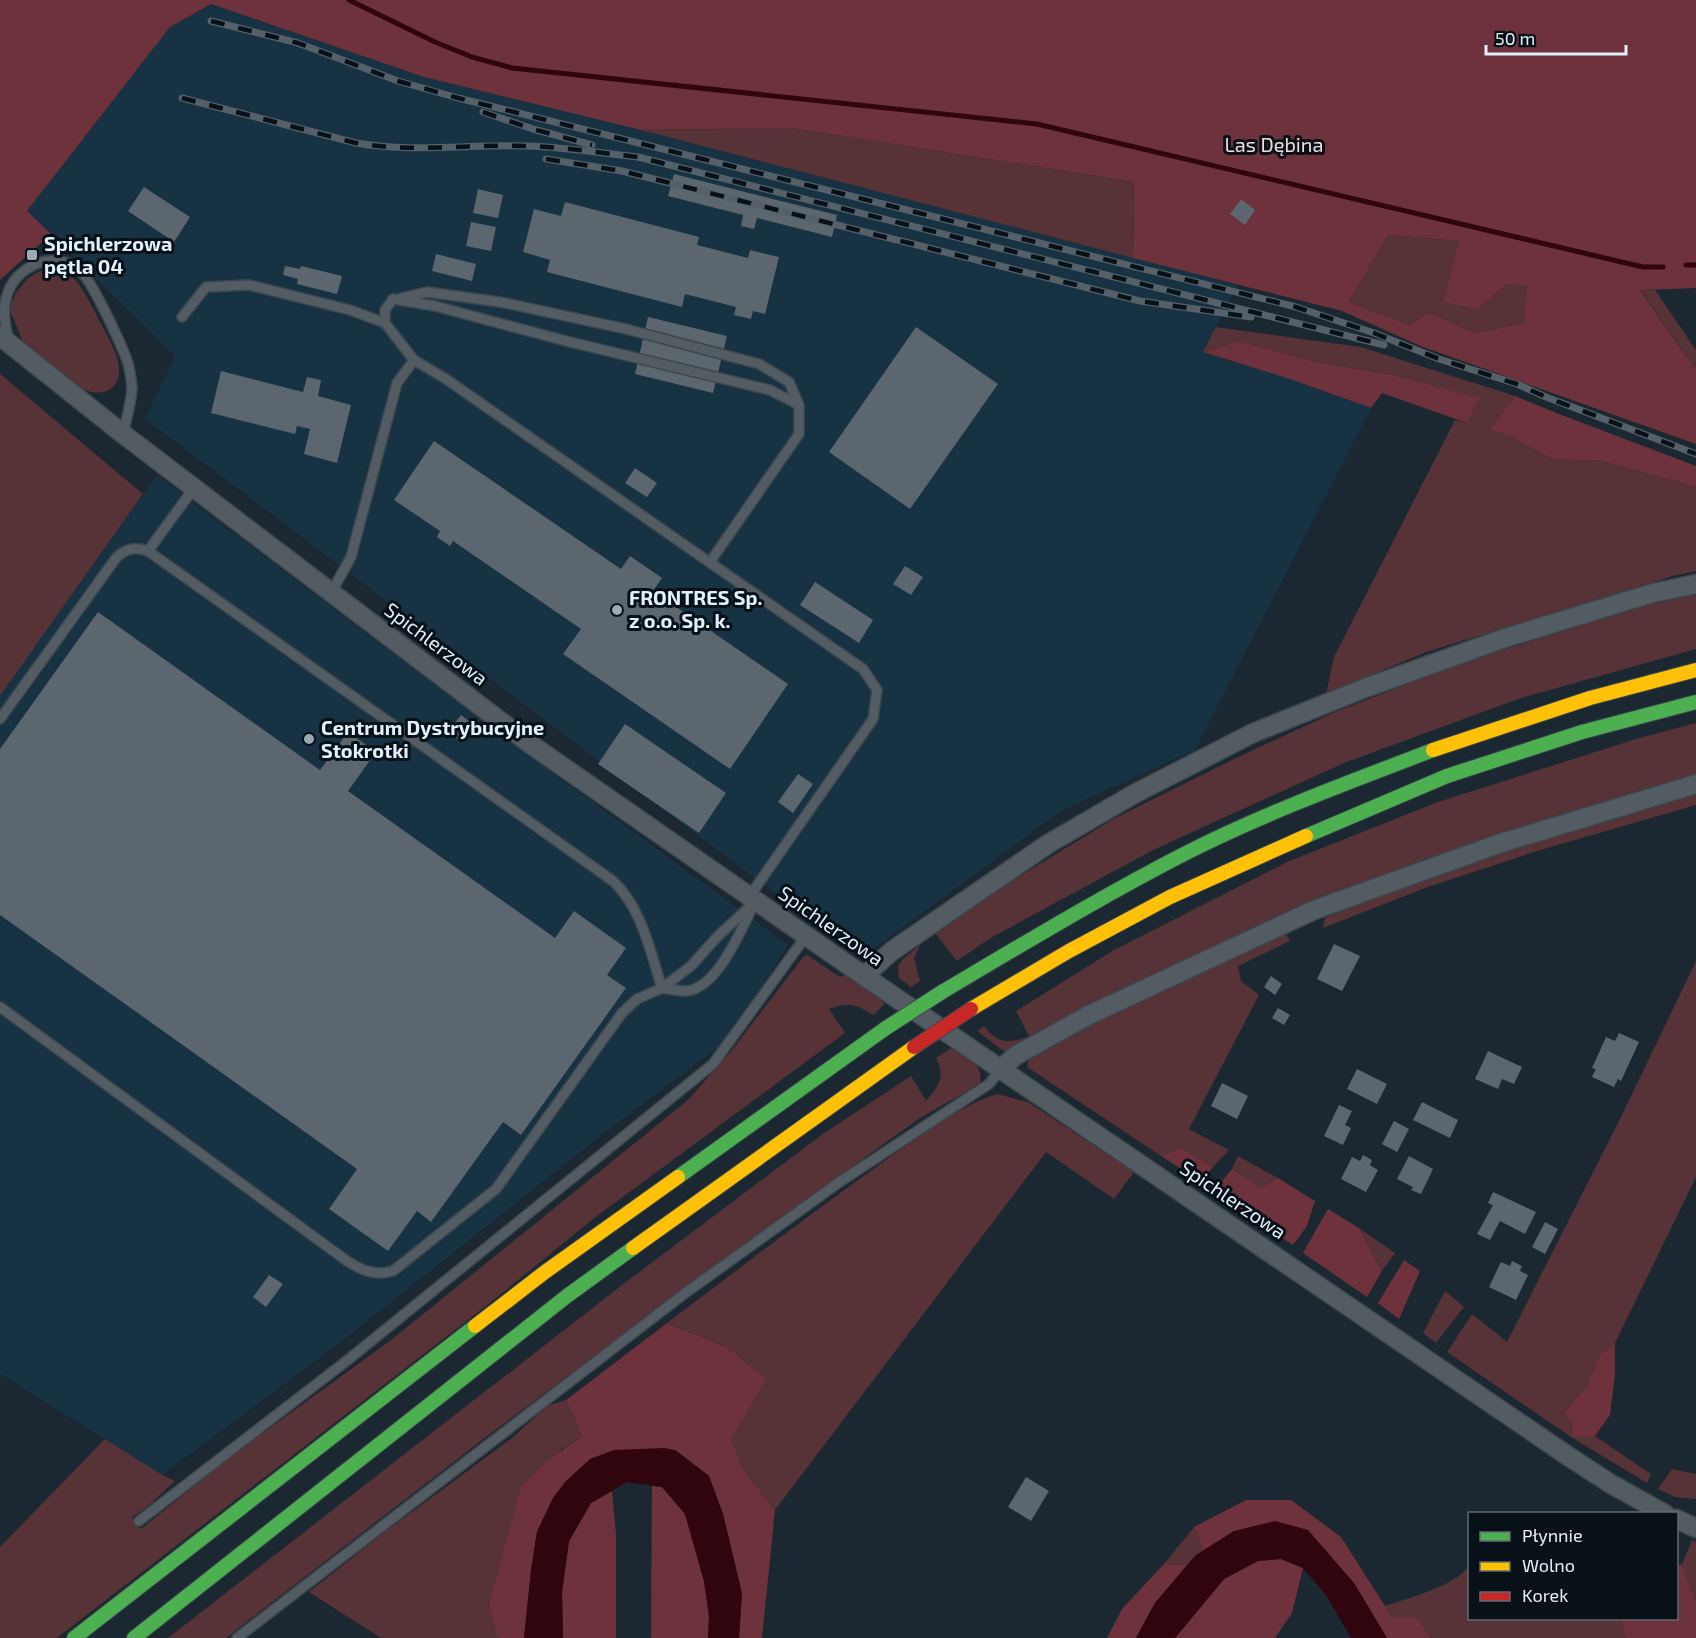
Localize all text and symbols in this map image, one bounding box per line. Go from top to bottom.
scale bar [1486,18,1626,56]
text: 50 m [1495,27,1535,49]
park label: Las Dębina [1225,132,1323,156]
place label: Spichlerzowa pętla 04 [44,231,172,278]
marker: Spichlerzowa pętla 04 [25,248,39,262]
place label: FRONTRES Sp. z o.o. Sp. k. [629,585,762,632]
street label: Spichlerzowa [380,597,493,690]
marker: FRONTRES Sp. z o.o. Sp. k. [610,603,624,617]
place label: Centrum Dystrybucyjne Stokrotki [321,715,544,762]
marker: Centrum Dystrybucyjne Stokrotki [302,732,316,746]
street label: Spichlerzowa [774,880,889,970]
street label: Spichlerzowa [1176,1155,1291,1243]
legend [1468,1512,1678,1620]
text: Płynnie [1522,1524,1583,1546]
text: Wolno [1522,1554,1575,1576]
text: Korek [1522,1584,1568,1606]

